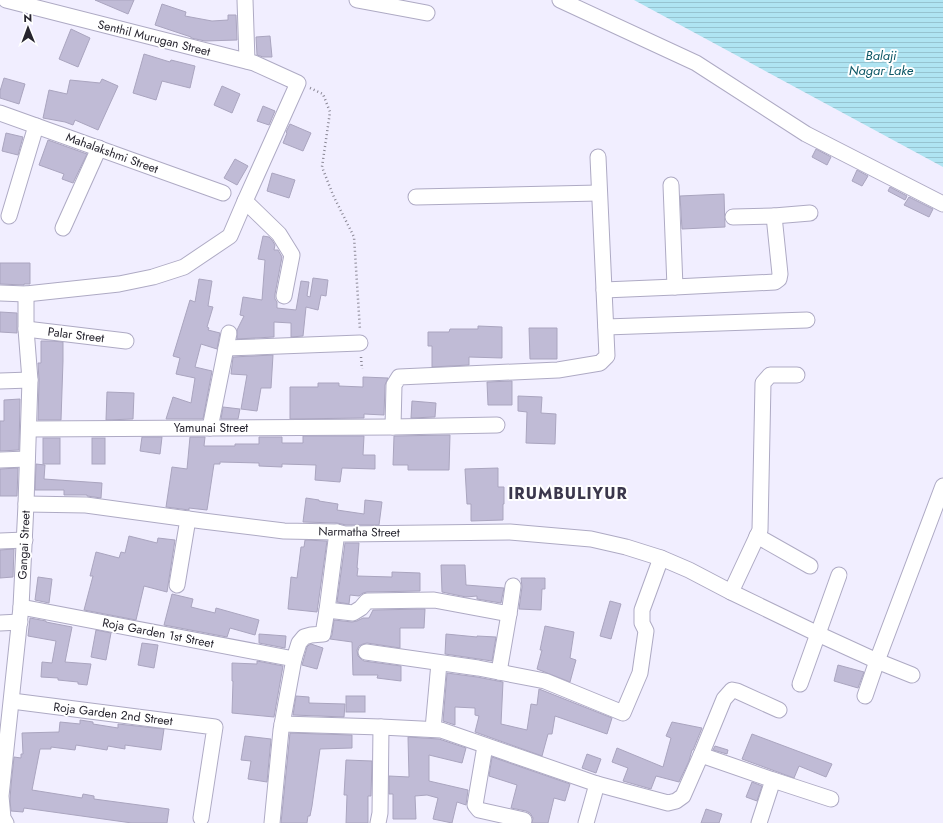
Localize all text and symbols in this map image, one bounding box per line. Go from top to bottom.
north arrow [8,8,48,48]
text: N [23,10,32,26]
street label: Senthil Murugan Street [96,15,212,61]
water label: Balaji Nagar Lake [849,46,914,80]
street label: Mahalakshmi Street [63,128,161,178]
street label: Palar Street [47,323,105,347]
street label: Yamunai Street [174,419,248,437]
district label: IRUMBULIYUR [508,482,628,505]
street label: Gangai Street [13,510,35,580]
street label: Narmatha Street [318,522,400,542]
street label: Roja Garden 1st Street [101,613,215,653]
street label: Roja Garden 2nd Street [52,698,174,730]

